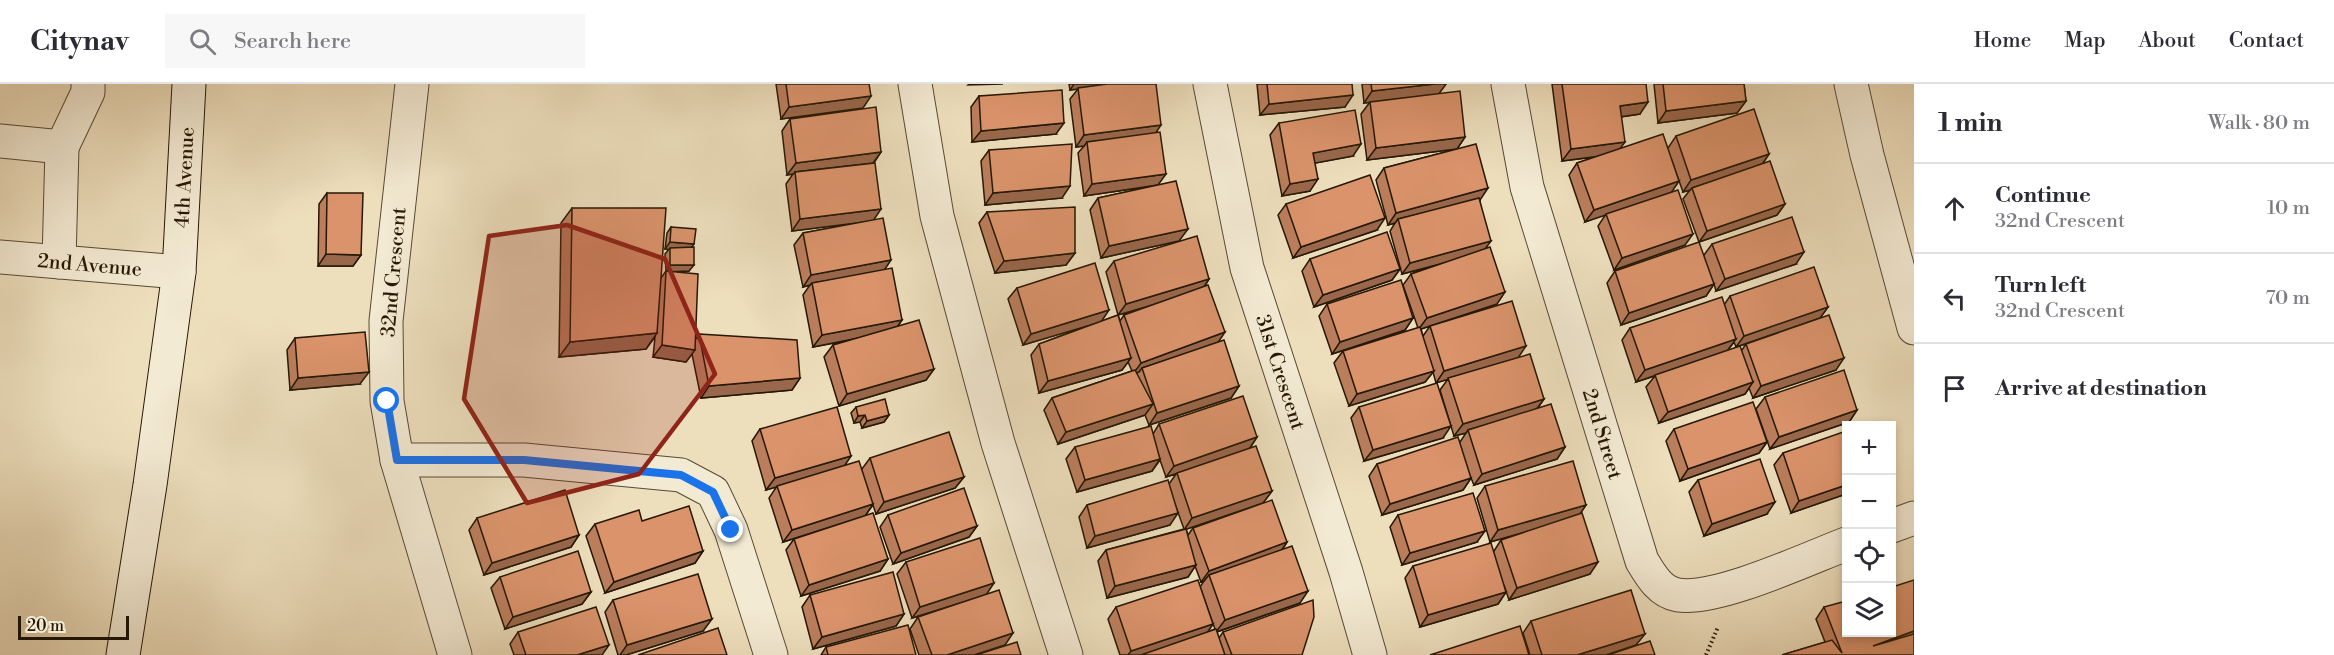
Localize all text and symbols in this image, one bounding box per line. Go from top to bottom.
search box [165,14,585,68]
text: Citynav [30,24,129,59]
icon: search [186,25,219,58]
text: Search here [234,28,351,55]
text: Home [1974,28,2031,54]
text: Map [2064,28,2106,54]
text: About [2139,28,2196,54]
text: Contact [2229,28,2304,54]
text: 1 min [1938,107,2003,139]
text: Walk · 80 m [2208,111,2310,136]
street label: 4th Avenue [170,126,201,229]
text: Continue [1995,182,2091,209]
icon: ahead [1938,192,1971,225]
text: 10 m [2267,196,2310,221]
street label: 32nd Crescent [376,206,413,338]
text: 32nd Crescent [1995,209,2125,234]
street label: 2nd Avenue [36,249,143,283]
text: Turn left [1995,272,2086,299]
icon: left [1938,282,1971,315]
text: 70 m [2266,286,2310,311]
text: 32nd Crescent [1995,299,2125,324]
street label: 31st Crescent [1249,312,1310,433]
icon: arrive [1938,372,1971,405]
text: Arrive at destination [1995,375,2207,402]
street label: 2nd Street [1576,386,1627,483]
route start [373,387,399,413]
map controls [1842,421,1896,637]
button: + [1842,421,1896,475]
button: − [1842,475,1896,529]
route end [717,516,743,542]
button: locate [1842,529,1896,583]
button: layers [1842,583,1896,637]
scale bar [18,613,129,640]
text: 20 m [27,616,64,636]

